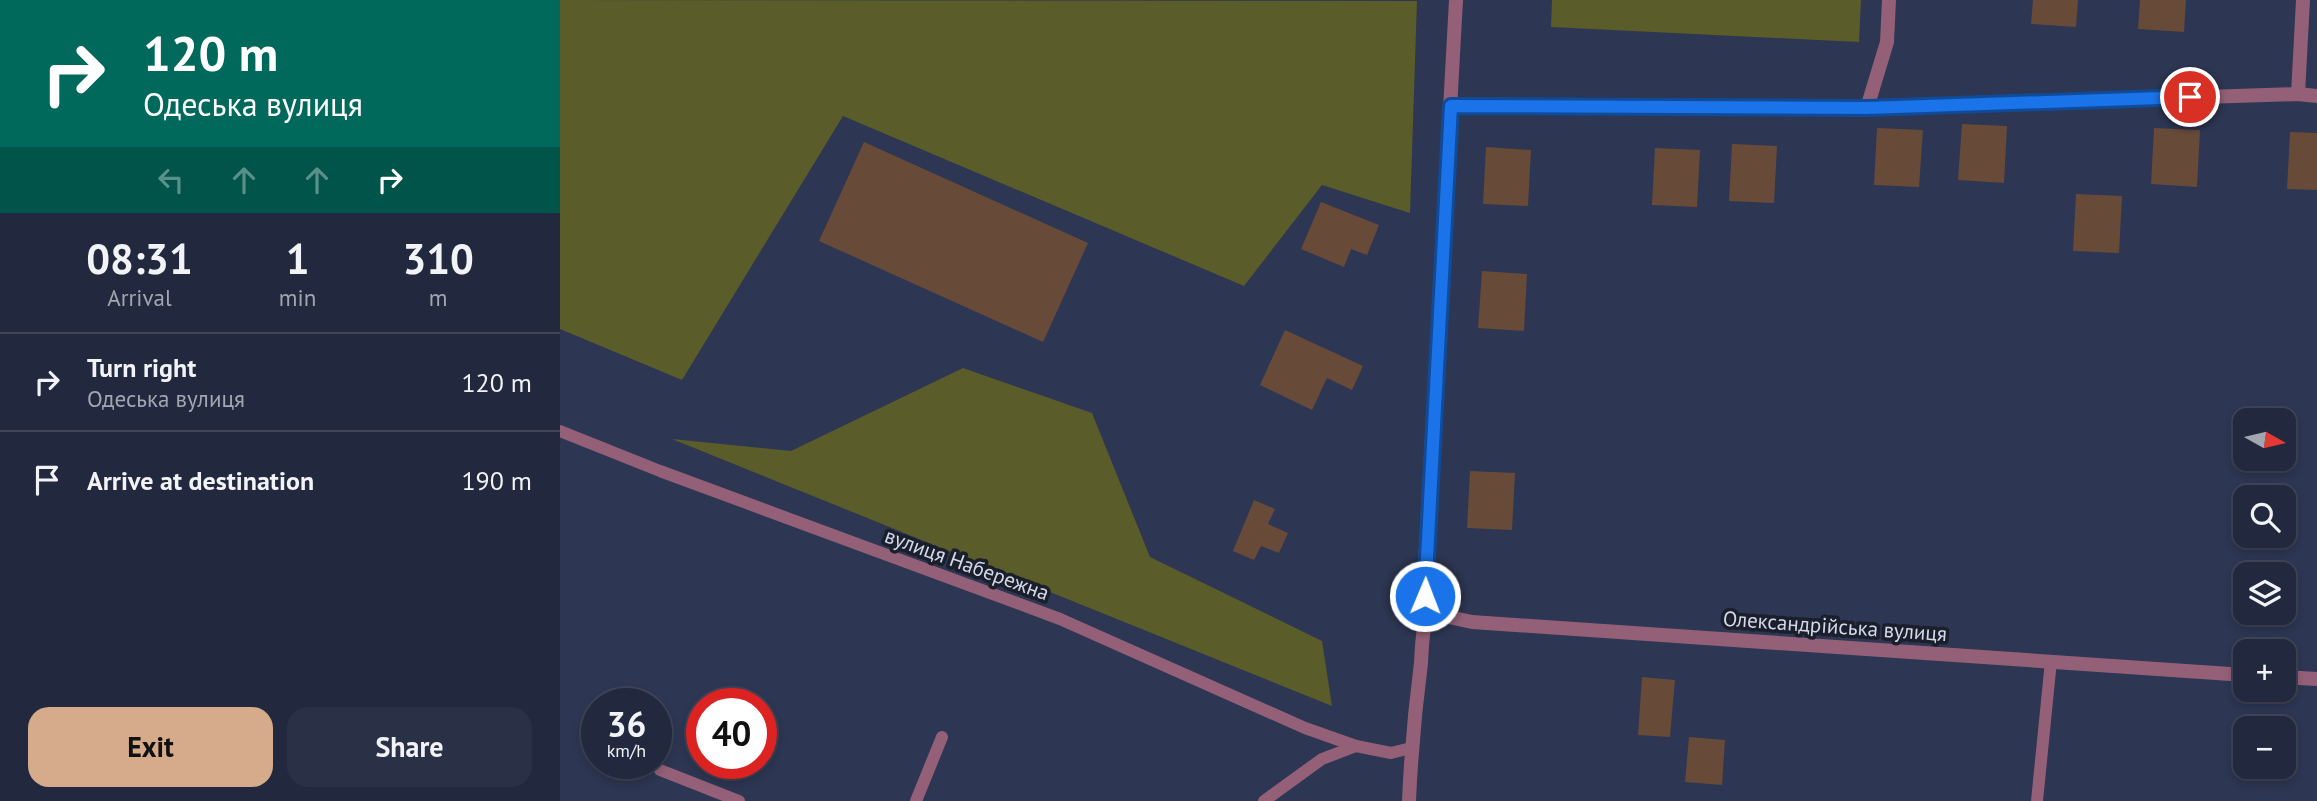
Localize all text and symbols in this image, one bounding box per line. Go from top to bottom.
text: 120 m [143,21,278,85]
icon: right [28,28,119,119]
pin [2160,67,2220,127]
icon: arrive [2171,78,2209,116]
text: Одеська вулиця [143,83,363,125]
icon: left [152,161,190,199]
icon: ahead [225,161,263,199]
icon: ahead [298,161,336,199]
icon: right [371,161,409,199]
text: 08:31 [86,231,193,286]
text: 1 [286,231,309,286]
text: 310 [402,231,474,286]
text: Arrival [107,283,172,312]
text: min [279,283,316,312]
text: m [429,283,447,312]
text: Turn right [87,351,196,384]
icon: right [28,363,66,401]
text: 120 m [461,366,532,399]
text: Одеська вулиця [87,384,245,413]
north arrow [2233,408,2296,471]
map controls [2233,408,2296,779]
icon: arrive [28,461,66,499]
text: Arrive at destination [87,464,314,497]
text: 190 m [461,464,532,497]
button: search [2233,485,2296,548]
street label: вулиця Набережна [881,522,1053,606]
position arrow [1388,559,1462,633]
button: layers [2233,562,2296,625]
street label: Олександрійська вулиця [1722,605,1948,647]
button: + [2233,639,2296,702]
speed limit sign: 40 [686,688,777,779]
text: 36 [607,701,646,747]
button: Exit [28,707,273,787]
button: Share [287,707,532,787]
button: − [2233,716,2296,779]
text: km/h [607,739,646,762]

